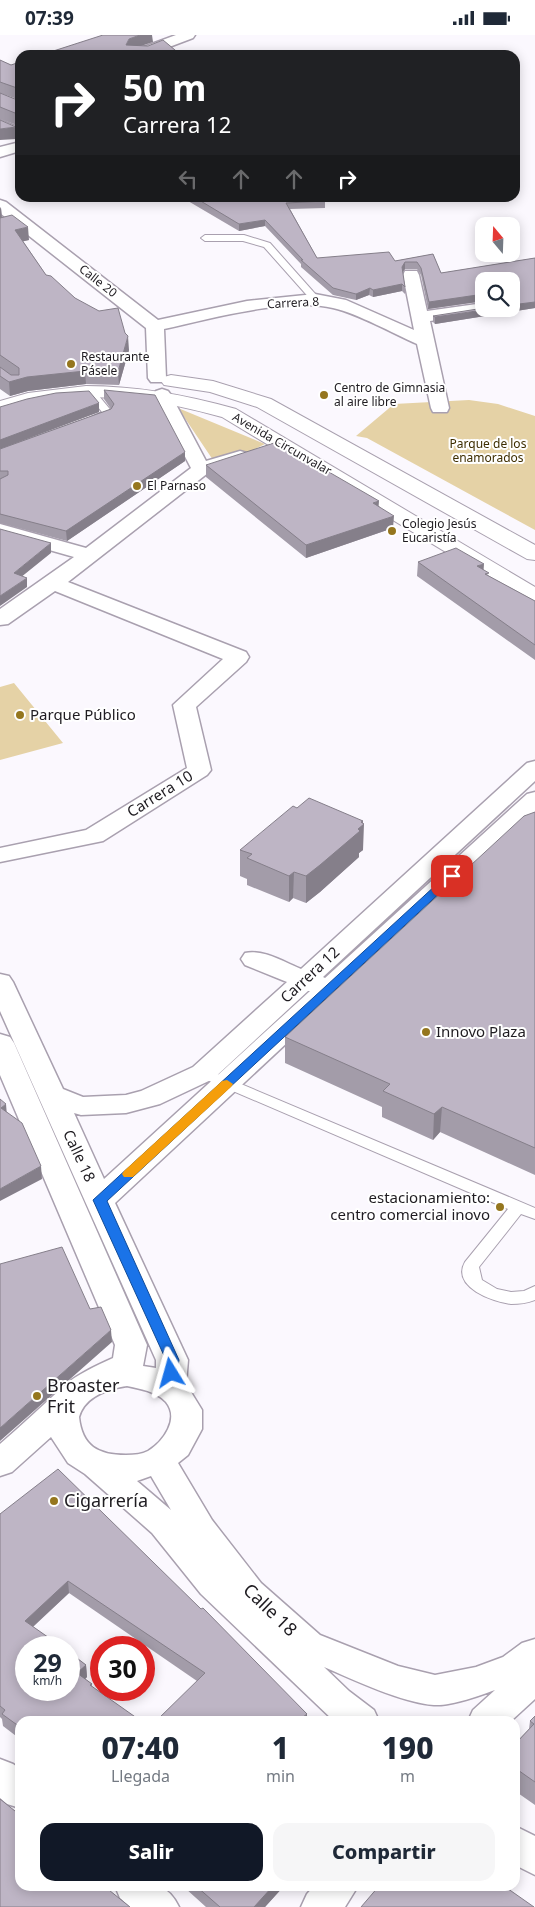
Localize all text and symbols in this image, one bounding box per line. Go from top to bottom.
text: 07:39 [25,5,74,31]
text: 50 m [123,64,206,111]
icon: right [40,70,105,135]
text: Carrera 12 [123,109,231,139]
icon: left [174,165,202,193]
icon: ahead [227,165,255,193]
icon: ahead [280,165,308,193]
icon: right [333,165,361,193]
north arrow [475,217,520,263]
map controls [475,217,520,317]
street label: Calle 20 [76,260,121,301]
button: search [475,272,520,317]
street label: Carrera 8 [266,293,320,312]
place label: Restaurante Pásele [81,348,150,379]
marker: Restaurante Pásele [65,358,77,370]
place label: Centro de Gimnasia al aire libre [334,379,445,410]
marker: Centro de Gimnasia al aire libre [318,389,330,401]
street label: Avenida Circunvalar [230,408,335,479]
park label: Parque de los enamorados [450,435,527,466]
place label: El Parnaso [147,477,206,494]
marker: El Parnaso [131,480,143,492]
place label: Colegio Jesús Eucaristía [402,515,477,546]
marker: Colegio Jesús Eucaristía [386,525,398,537]
place label: Parque Público [30,704,136,724]
marker: Parque Público [14,709,26,721]
street label: Carrera 10 [123,765,196,821]
pin [431,855,473,897]
icon: arrive [438,862,466,890]
street label: Carrera 12 [276,942,343,1007]
place label: Innovo Plaza [436,1021,526,1041]
marker: Innovo Plaza [420,1026,432,1038]
street label: Calle 18 [59,1126,101,1185]
place label: estacionamiento: centro comercial inovo [330,1187,490,1224]
marker: estacionamiento: centro comercial inovo [494,1201,506,1213]
position arrow [144,1346,196,1398]
place label: Broaster Frit [47,1373,120,1418]
marker: Broaster Frit [31,1390,43,1402]
place label: Cigarrería [64,1488,148,1512]
marker: Cigarrería [48,1495,60,1507]
street label: Calle 18 [239,1578,303,1641]
speed limit sign: 30 [90,1636,155,1701]
text: 29 [33,1645,62,1679]
text: km/h [33,1672,62,1689]
text: 07:40 [102,1727,179,1768]
text: 1 [272,1727,289,1768]
text: 190 [381,1727,433,1768]
text: Llegada [111,1765,170,1787]
text: min [266,1765,295,1787]
text: m [400,1765,415,1787]
button: Salir [40,1823,263,1881]
button: Compartir [273,1823,495,1881]

